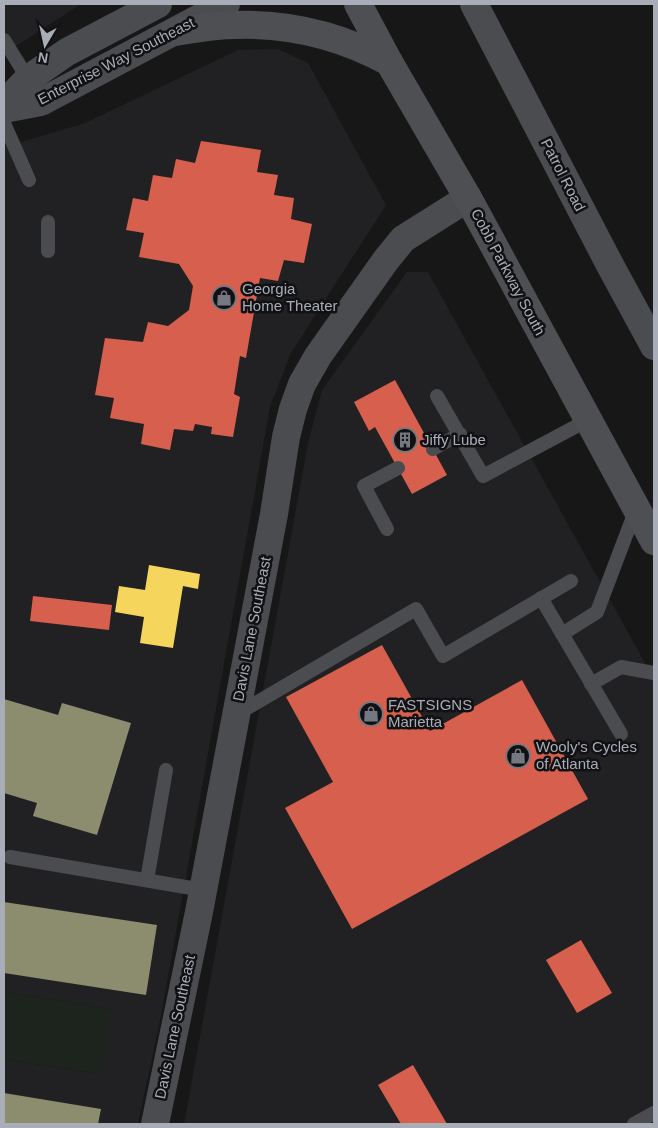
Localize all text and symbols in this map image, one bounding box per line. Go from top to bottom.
street label: Enterprise Way Southeast [35,13,198,108]
north arrow [20,20,70,70]
text: N [37,49,49,67]
street label: Patrol Road [538,136,589,214]
street label: Cobb Parkway South [468,206,549,338]
place label: Georgia Home Theater [242,280,338,314]
shop icon: Georgia Home Theater [211,285,237,311]
building icon: Jiffy Lube [392,427,418,453]
place label: Jiffy Lube [422,431,486,448]
street label: Davis Lane Southeast [229,554,274,703]
place label: FASTSIGNS Marietta [388,696,472,730]
shop icon: FASTSIGNS Marietta [358,701,384,727]
place label: Wooly's Cycles of Atlanta [536,738,637,772]
shop icon: Wooly's Cycles of Atlanta [505,743,531,769]
street label: Davis Lane Southeast [151,953,198,1100]

